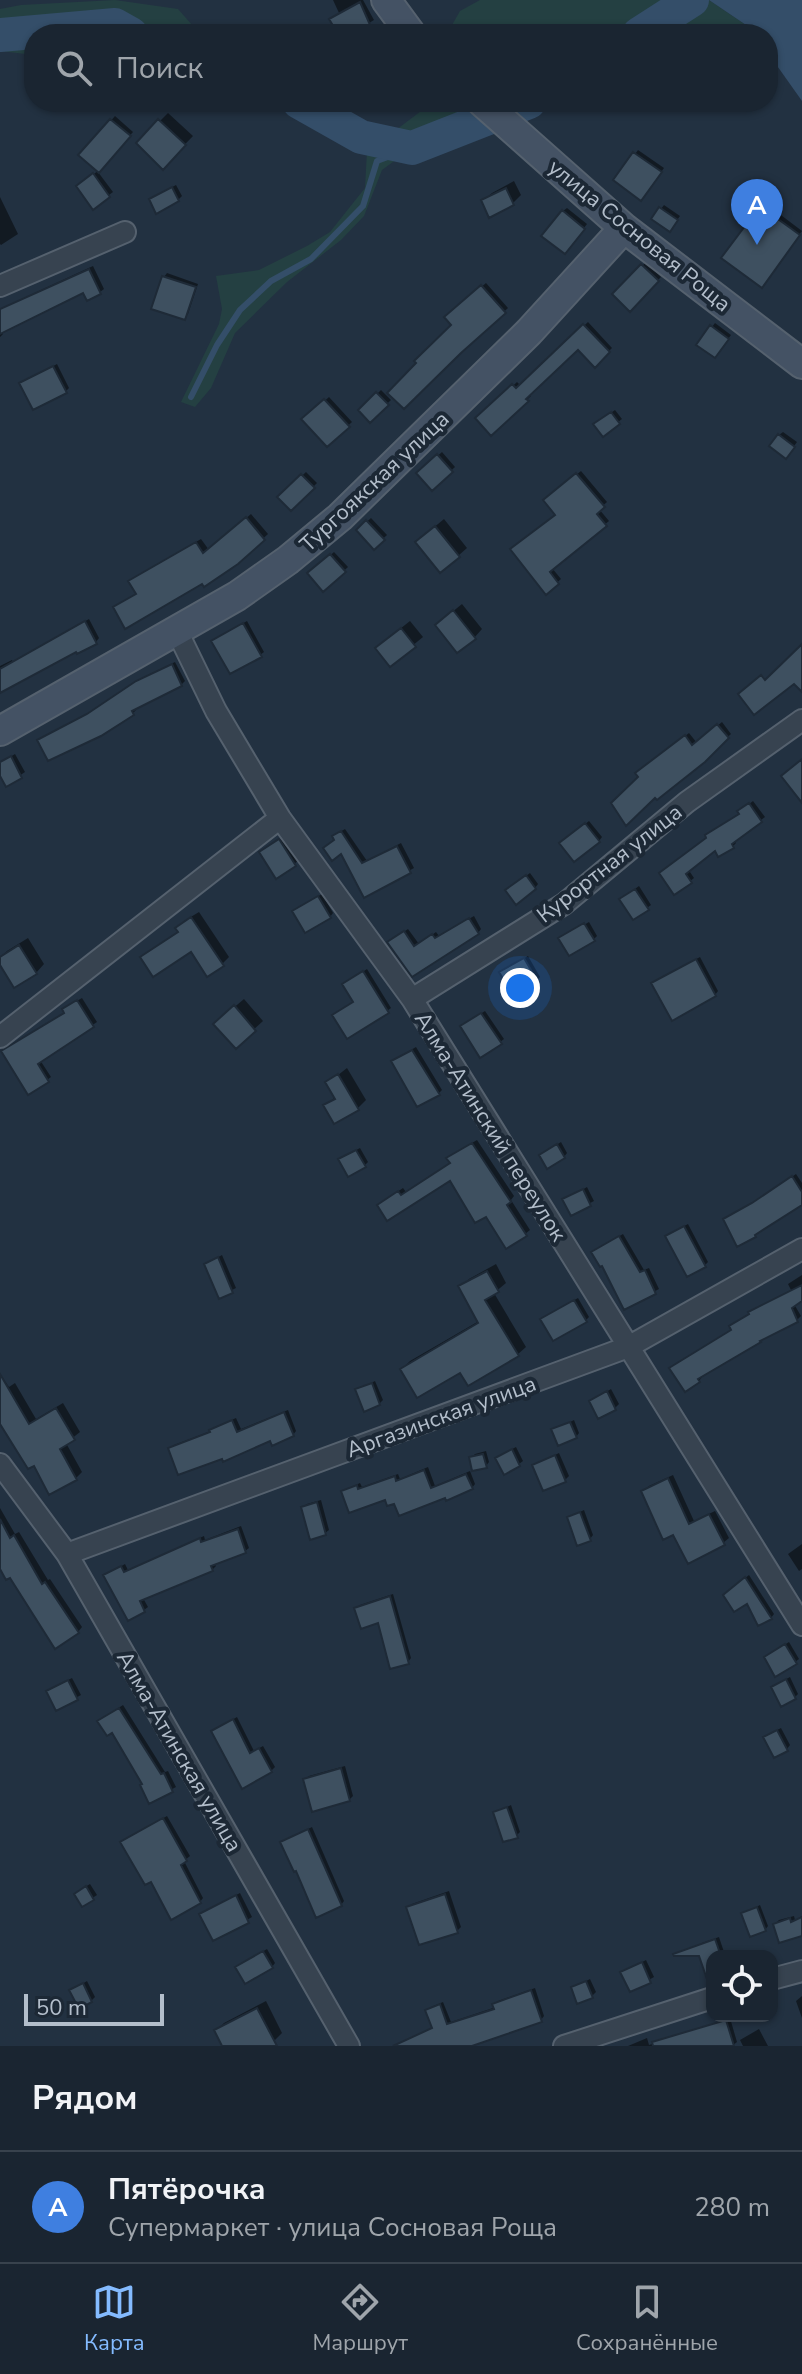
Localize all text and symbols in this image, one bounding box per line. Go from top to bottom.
search box [24,24,778,112]
icon: search [52,46,96,90]
text: Поиск [116,48,203,89]
street label: улица Сосновая Роща [542,153,737,319]
pin: A [731,179,783,245]
street label: Тургоякская улица [293,404,456,559]
street label: Курортная улица [531,797,689,930]
your location [500,968,540,1008]
street label: Алма-Атинский переулок [407,1006,573,1247]
street label: Аргазинская улица [342,1369,540,1465]
street label: Алма-Атинская улица [109,1645,249,1858]
map controls [706,1950,778,2022]
button: locate [706,1950,778,2022]
scale bar [24,1990,164,2026]
text: 50 m [36,1993,87,2023]
text: Рядом [32,2075,138,2121]
text: Пятёрочка [108,2169,266,2210]
text: A [48,2190,68,2225]
text: 280 m [694,2190,770,2225]
text: Супермаркет · улица Сосновая Роща [108,2210,557,2245]
tab: Карта [84,2280,145,2358]
tab: Маршрут [312,2280,408,2358]
tab: Сохранённые [576,2280,718,2358]

